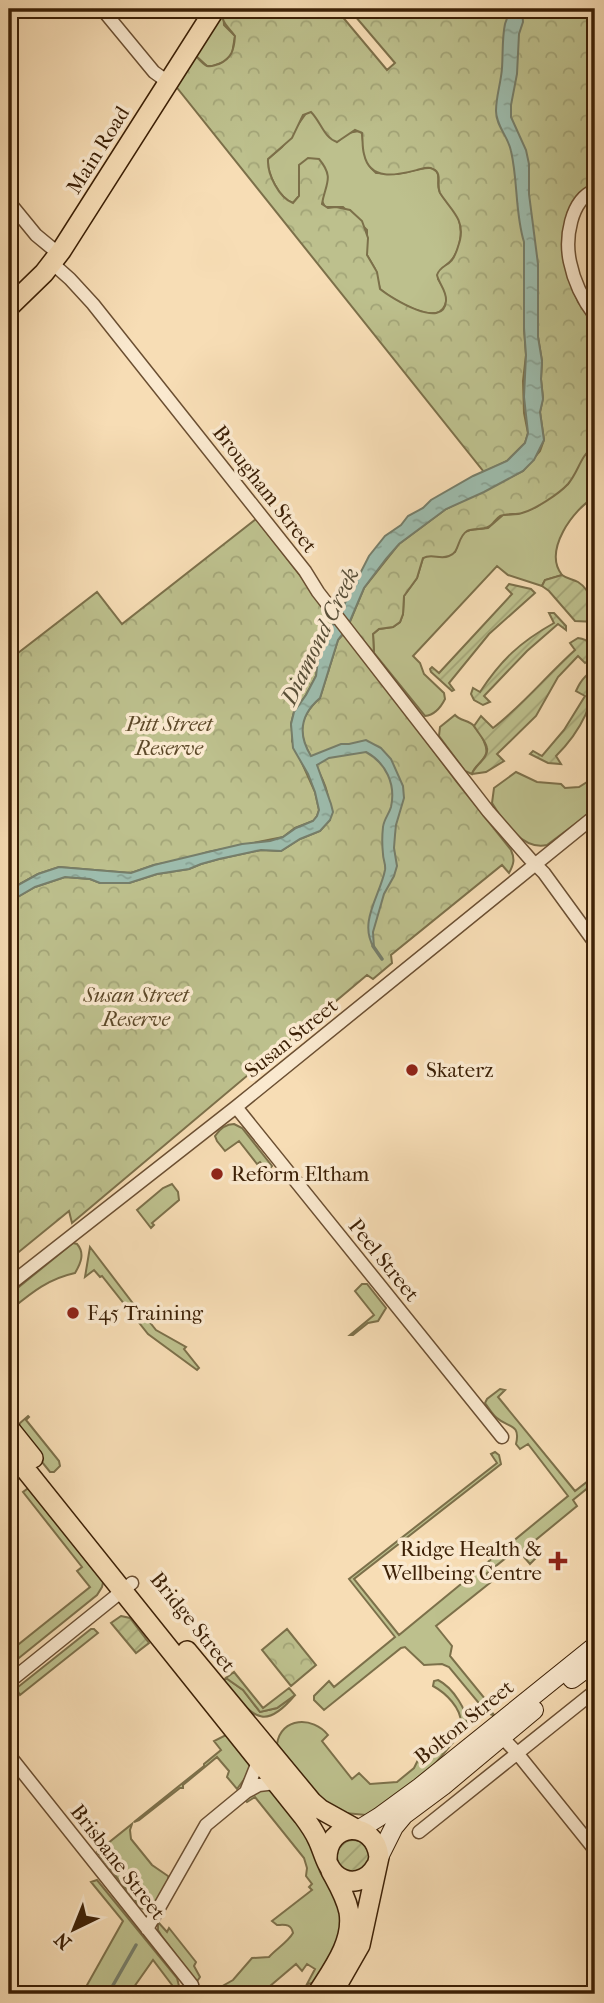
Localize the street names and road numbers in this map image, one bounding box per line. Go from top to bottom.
street label: Main Road [62,101,135,198]
street label: Brougham Street [208,421,322,558]
street label: Susan Street [240,993,343,1083]
street label: Peel Street [344,1214,425,1306]
street label: Bridge Street [145,1567,241,1677]
street label: Bolton Street [410,1675,519,1769]
street label: Brisbane Street [66,1800,171,1925]

